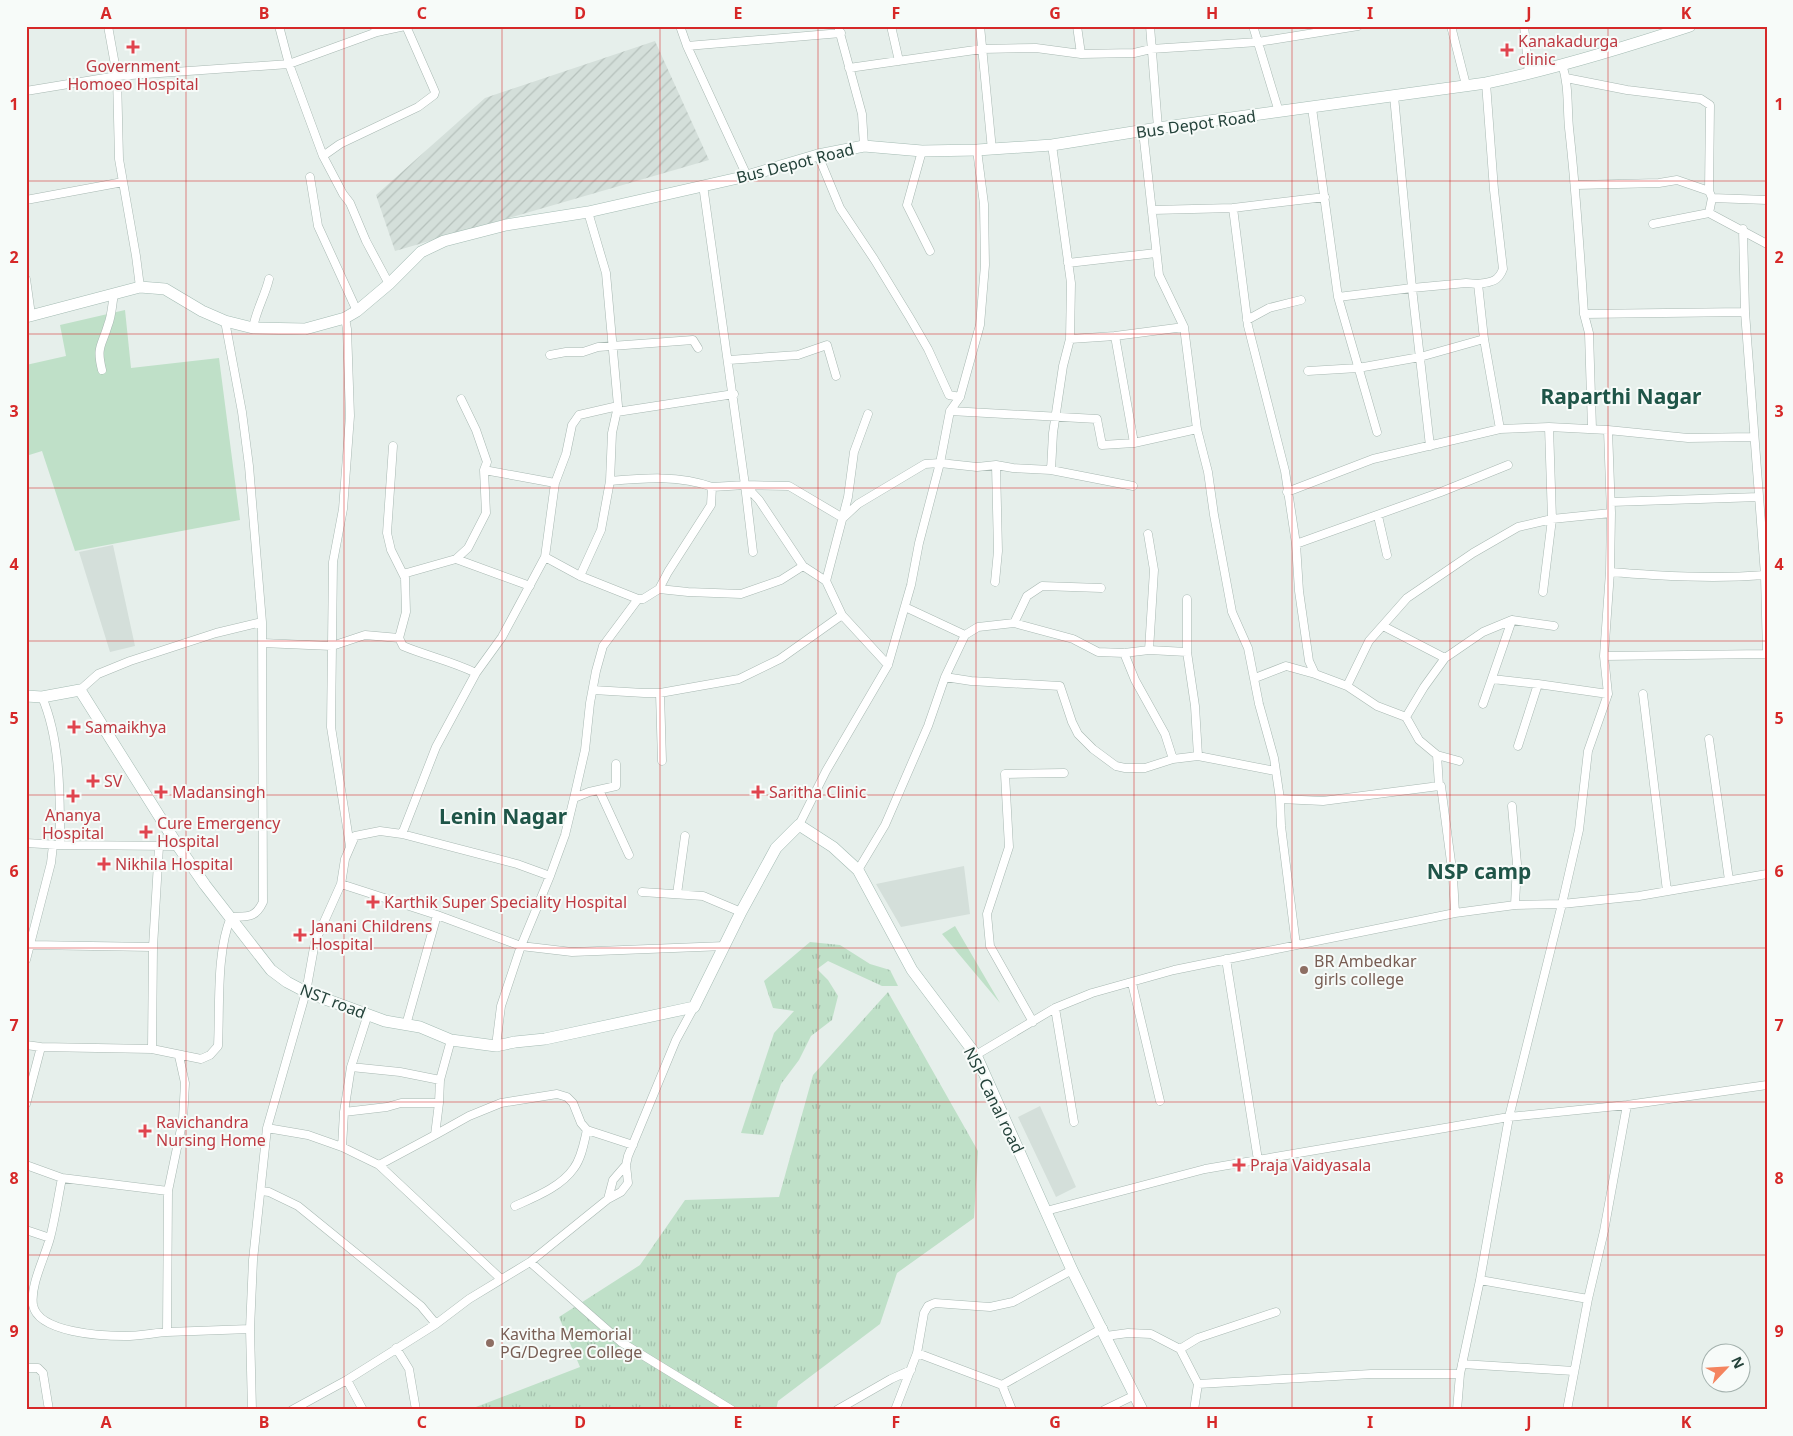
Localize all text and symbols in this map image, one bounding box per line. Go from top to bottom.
text: A [100,2,112,24]
text: B [259,2,269,24]
text: C [417,2,427,24]
text: D [574,2,586,24]
text: E [734,2,743,24]
text: F [892,2,900,24]
text: G [1049,2,1061,24]
text: H [1206,2,1218,24]
text: I [1367,2,1373,24]
text: J [1524,2,1532,24]
text: K [1681,2,1692,24]
place label: Kanakadurga clinic [1518,30,1618,70]
marker: Government Homoeo Hospital [126,40,140,54]
marker: Kanakadurga clinic [1500,43,1514,57]
place label: Government Homoeo Hospital [67,55,199,95]
text: 1 [9,93,19,115]
text: 1 [1774,93,1784,115]
street label: Bus Depot Road [1135,105,1257,143]
street label: Bus Depot Road [734,138,856,188]
text: 2 [9,246,19,268]
text: 2 [1774,246,1784,268]
district label: Raparthi Nagar [1541,382,1702,410]
text: 3 [9,400,19,422]
text: 3 [1774,400,1784,422]
text: 4 [9,553,19,575]
text: 4 [1774,553,1784,575]
text: 5 [9,707,19,729]
text: 5 [1774,707,1784,729]
place label: Samaikhya [85,716,166,738]
marker: Samaikhya [67,720,81,734]
place label: SV [104,770,123,792]
marker: SV [86,774,100,788]
place label: Madansingh [172,781,266,803]
place label: Saritha Clinic [769,781,867,803]
marker: Madansingh [154,785,168,799]
marker: Saritha Clinic [751,785,765,799]
marker: Ananya Hospital [66,789,80,803]
district label: Lenin Nagar [439,802,568,830]
place label: Ananya Hospital [42,804,104,844]
place label: Cure Emergency Hospital [157,812,281,852]
marker: Cure Emergency Hospital [139,825,153,839]
place label: Nikhila Hospital [115,853,233,875]
marker: Nikhila Hospital [97,857,111,871]
district label: NSP camp [1427,857,1531,885]
text: 6 [9,860,19,882]
text: 6 [1774,860,1784,882]
place label: Karthik Super Speciality Hospital [384,891,627,913]
marker: Karthik Super Speciality Hospital [366,895,380,909]
place label: Janani Childrens Hospital [309,915,432,955]
marker: Janani Childrens Hospital [293,928,307,942]
place label: BR Ambedkar girls college [1314,950,1417,990]
marker: BR Ambedkar girls college [1298,964,1310,976]
street label: NST road [297,978,369,1024]
text: 7 [9,1014,19,1036]
text: 7 [1774,1014,1784,1036]
street label: NSP Canal road [959,1043,1029,1157]
place label: Ravichandra Nursing Home [156,1111,266,1151]
marker: Ravichandra Nursing Home [138,1124,152,1138]
place label: Praja Vaidyasala [1250,1154,1371,1176]
marker: Praja Vaidyasala [1232,1158,1246,1172]
text: 8 [9,1167,19,1189]
text: 8 [1774,1167,1784,1189]
text: 9 [9,1320,19,1342]
text: 9 [1774,1320,1784,1342]
place label: Kavitha Memorial PG/Degree College [500,1323,642,1363]
marker: Kavitha Memorial PG/Degree College [484,1337,496,1349]
north arrow [1700,1344,1750,1394]
text: N [1727,1353,1749,1371]
text: A [100,1411,112,1433]
text: B [259,1411,269,1433]
text: C [417,1411,427,1433]
text: D [574,1411,586,1433]
text: E [734,1411,743,1433]
text: F [892,1411,900,1433]
text: G [1049,1411,1061,1433]
text: H [1206,1411,1218,1433]
text: I [1367,1411,1373,1433]
text: J [1524,1411,1532,1433]
text: K [1681,1411,1692,1433]

